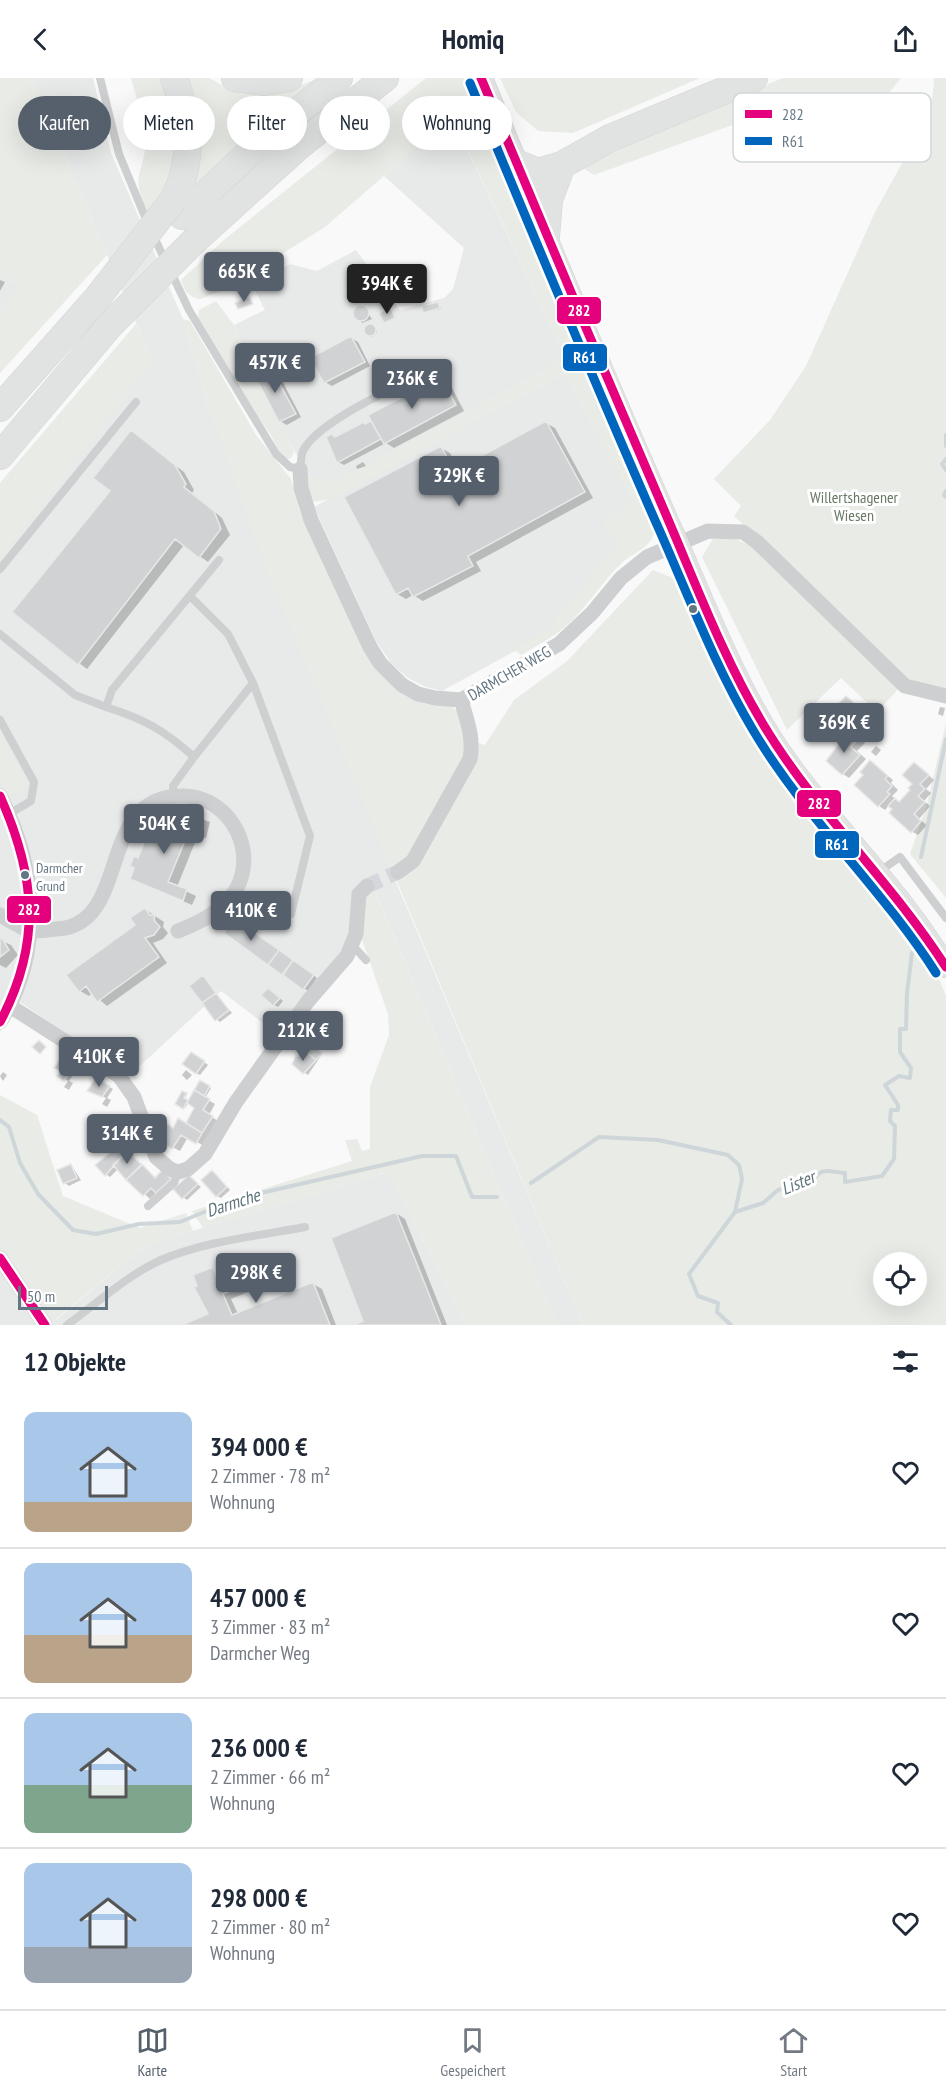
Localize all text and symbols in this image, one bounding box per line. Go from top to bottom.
text: Homiq [442,22,504,56]
icon: back [24,23,57,56]
icon: share [889,23,922,56]
legend [733,93,931,162]
chip: Kaufen [18,96,111,150]
chip: Mieten [123,96,215,150]
chip: Filter [227,96,307,150]
chip: Neu [319,96,390,150]
chip: Wohnung [402,96,512,150]
text: 282 [782,104,804,124]
text: R61 [782,131,804,151]
pin: 665K € [195,252,293,303]
text: 665K € [218,258,270,284]
pin: 394K € [338,264,436,315]
text: 394K € [361,270,413,296]
line badge: 282 [556,296,602,325]
text: 282 [568,300,590,320]
pin: 457K € [226,343,324,394]
line badge: R61 [562,343,608,372]
text: R61 [573,347,597,367]
text: 457K € [249,349,301,375]
pin: 236K € [363,359,461,410]
text: 236K € [386,365,438,391]
pin: 329K € [410,456,508,507]
text: 329K € [433,462,485,488]
park label: Willertshagener Wiesen [810,487,899,525]
unlabelled marker [687,603,699,615]
street label: DARMCHER WEG [464,641,554,705]
pin: 369K € [795,703,893,754]
text: 369K € [818,709,870,735]
line badge: 282 [796,789,842,818]
text: 282 [808,793,830,813]
pin: 504K € [115,804,213,855]
text: 504K € [138,810,190,836]
line badge: R61 [814,830,860,859]
text: R61 [825,834,849,854]
place label: Darmcher Grund [36,859,83,895]
marker: Darmcher Grund [19,869,31,881]
pin: 410K € [202,891,300,942]
line badge: 282 [6,895,52,924]
text: 410K € [225,897,277,923]
text: 282 [18,899,40,919]
pin: 212K € [254,1011,352,1062]
text: 212K € [277,1017,329,1043]
pin: 410K € [50,1037,148,1088]
text: 410K € [73,1043,125,1069]
pin: 314K € [78,1114,176,1165]
text: 314K € [101,1120,153,1146]
water label: Lister [777,1164,821,1200]
water label: Darmche [203,1183,264,1222]
map controls [873,1252,927,1306]
button: locate [873,1252,927,1306]
pin: 298K € [207,1253,305,1304]
text: 298K € [230,1259,282,1285]
scale bar [18,1283,108,1310]
text: 50 m [27,1286,55,1306]
text: 12 Objekte [24,1345,126,1378]
icon: filters [889,1345,922,1378]
text: 394 000 € [210,1430,308,1463]
icon: home [72,1436,144,1508]
icon: heart [889,1456,922,1489]
text: 2 Zimmer · 78 m² [210,1463,330,1489]
text: Wohnung [210,1489,275,1515]
text: 457 000 € [210,1581,307,1614]
icon: home [72,1587,144,1659]
icon: heart [889,1607,922,1640]
text: 3 Zimmer · 83 m² [210,1614,330,1640]
text: Darmcher Weg [210,1640,310,1666]
text: 236 000 € [210,1731,308,1764]
icon: home [72,1737,144,1809]
icon: heart [889,1757,922,1790]
text: 2 Zimmer · 66 m² [210,1764,330,1790]
text: Wohnung [210,1790,275,1816]
text: 298 000 € [210,1881,308,1914]
icon: home [72,1887,144,1959]
icon: heart [889,1907,922,1940]
text: 2 Zimmer · 80 m² [210,1914,330,1940]
text: Wohnung [210,1940,275,1966]
tab: Karte [136,2024,169,2080]
tab: Gespeichert [440,2024,506,2080]
tab: Start [777,2024,810,2080]

